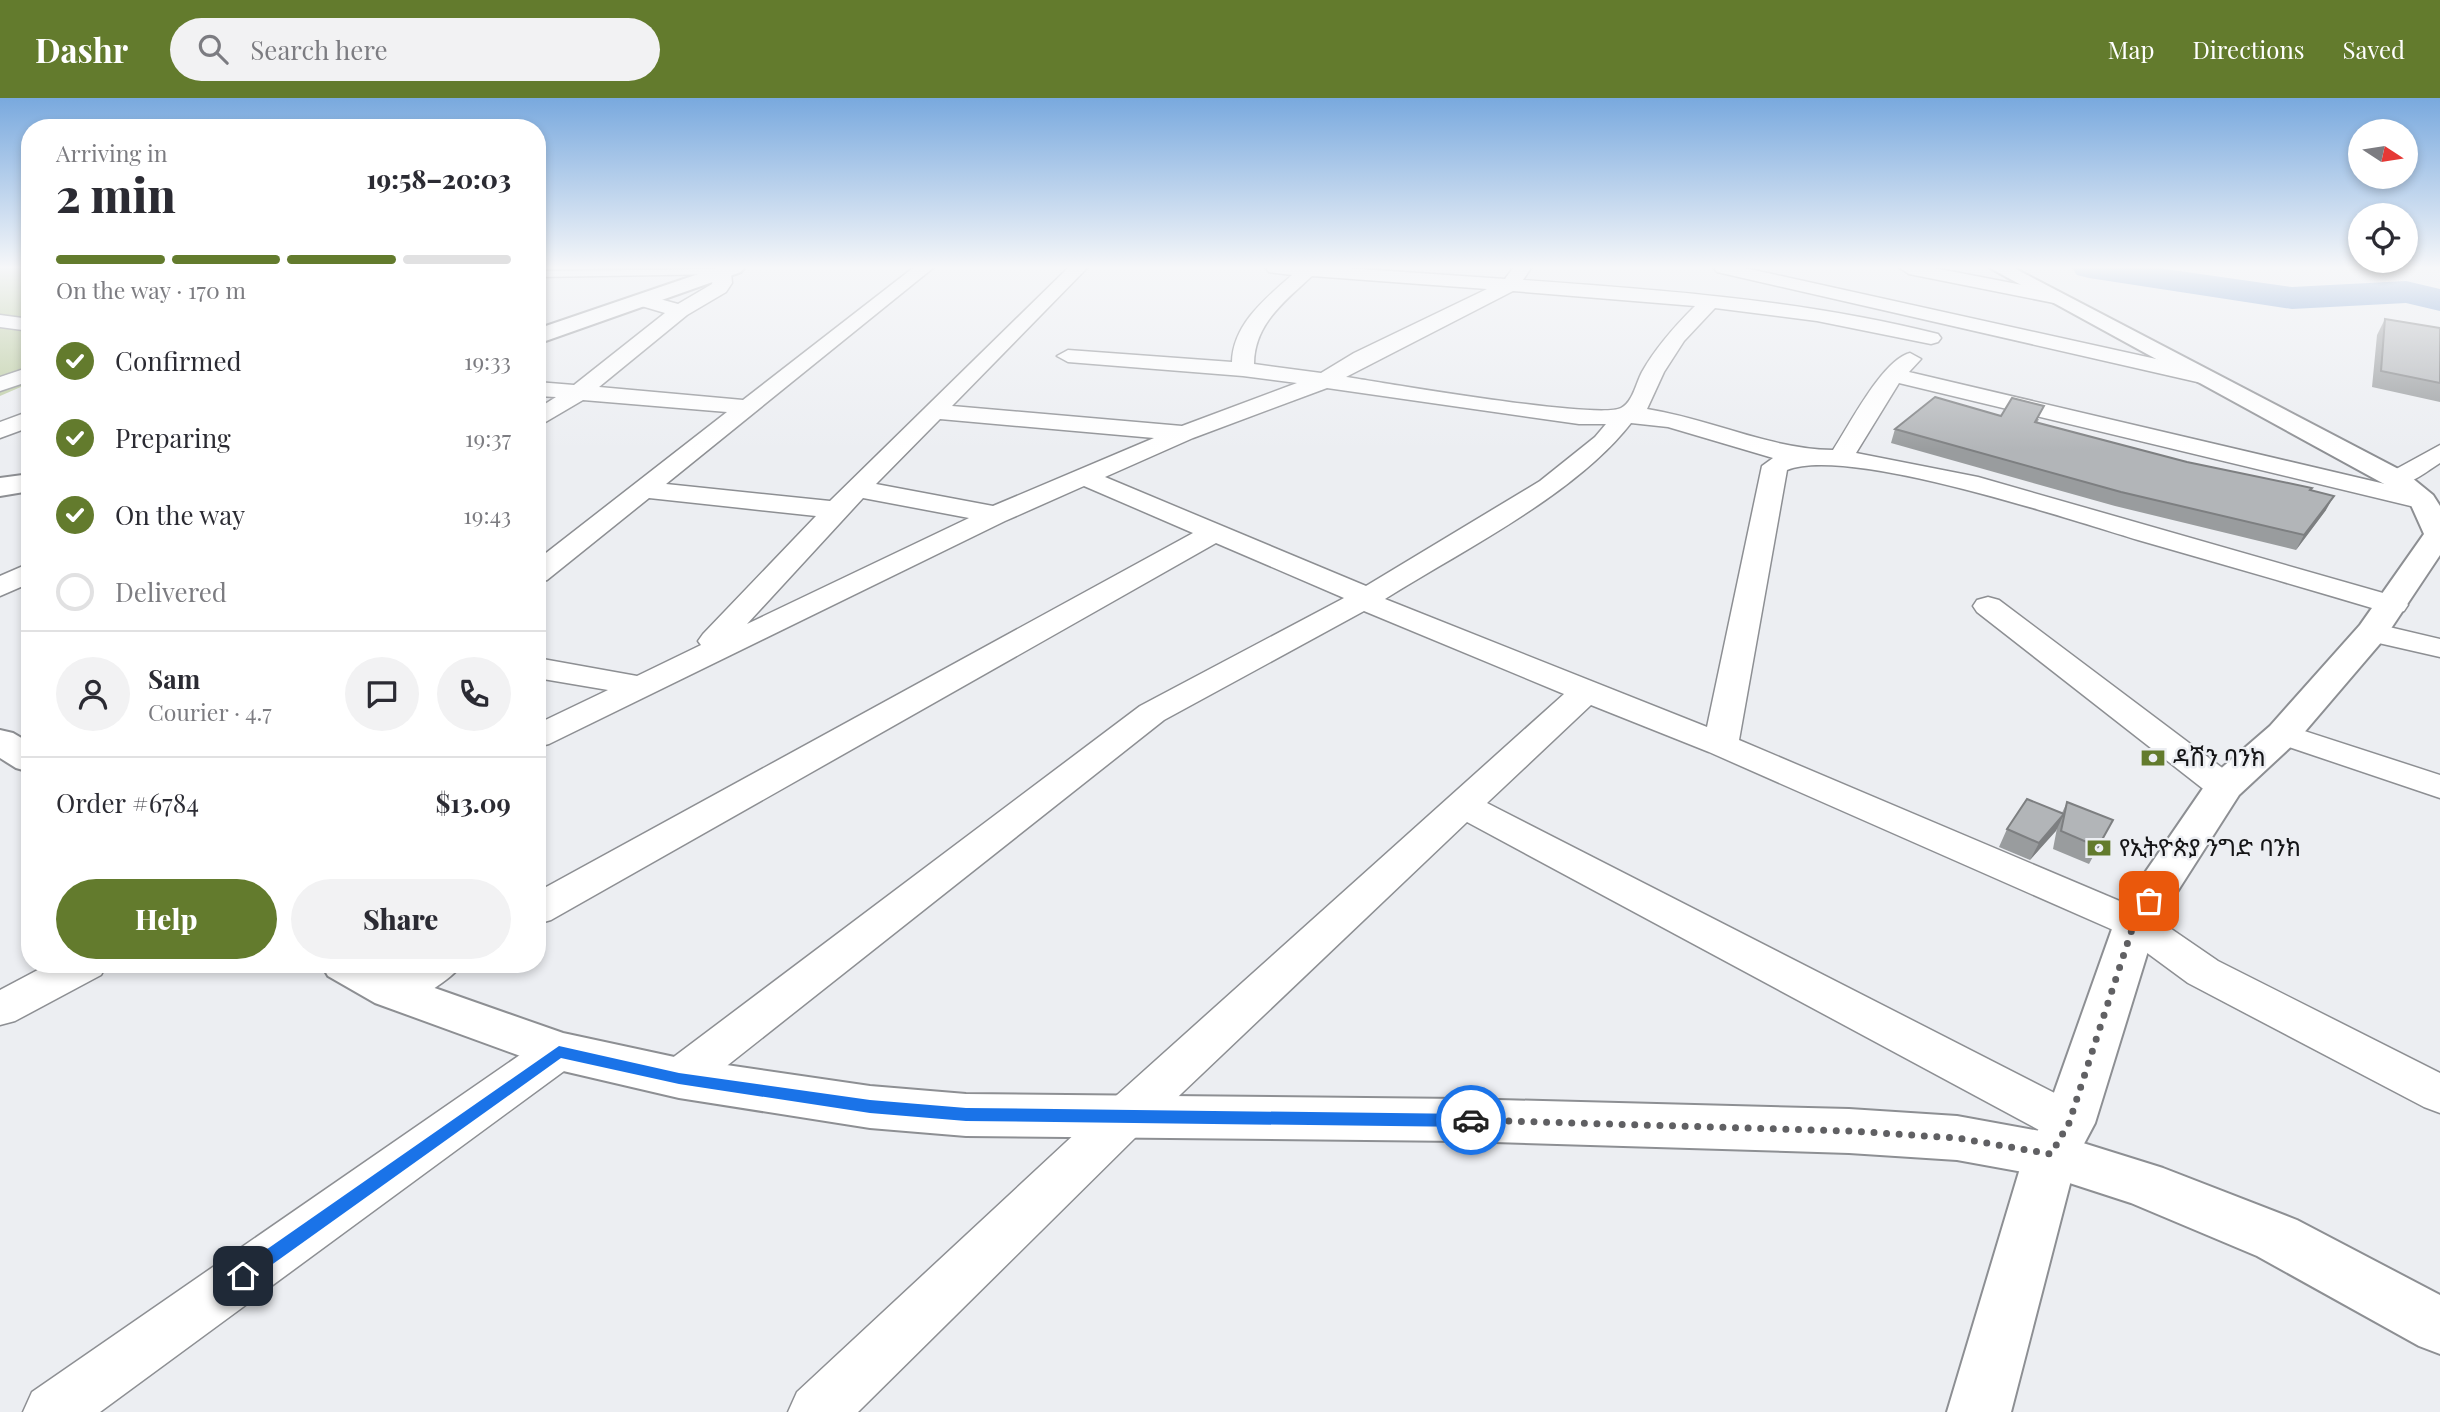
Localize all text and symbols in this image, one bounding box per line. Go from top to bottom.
search box [170,18,660,81]
text: Dashr [35,27,128,71]
icon: search [194,30,232,68]
text: Search here [250,32,388,67]
text: Map [2108,33,2154,65]
text: Directions [2192,33,2305,65]
text: Saved [2343,33,2405,65]
north arrow [2348,119,2418,189]
map controls [2348,119,2418,273]
text: Arriving in [56,137,168,168]
text: 19:58–20:03 [367,161,511,196]
text: 2 min [56,163,176,225]
button: locate [2348,203,2418,273]
text: On the way · 170 m [56,274,246,305]
icon: check [56,342,94,380]
text: Confirmed [115,343,242,378]
text: 19:33 [464,345,511,376]
icon: check [56,419,94,457]
text: Preparing [115,420,231,455]
text: 19:37 [465,422,511,453]
icon: check [56,496,94,534]
text: On the way [115,497,245,532]
text: 19:43 [463,499,511,530]
text: Delivered [115,574,227,609]
button: person [56,657,130,731]
button: chat [345,657,419,731]
button: phone [437,657,511,731]
text: Sam [148,661,200,696]
text: Courier · 4.7 [148,696,272,727]
place label: ዳሽን ባንክ [2173,740,2266,772]
bank icon: ዳሽን ባንክ [2139,744,2167,772]
text: Order #6784 [56,785,199,820]
text: $13.09 [435,785,511,820]
place label: የኢትዮጵያ ንግድ ባንክ [2119,830,2301,862]
bank icon: የኢትዮጵያ ንግድ ባንክ [2085,834,2113,862]
pin [2119,871,2179,931]
button: Help [56,879,277,959]
button: Share [291,879,511,959]
icon: bag [2130,882,2168,920]
courier [1436,1085,1506,1155]
icon: car [1452,1101,1490,1139]
pin [213,1246,273,1306]
icon: home [224,1257,262,1295]

